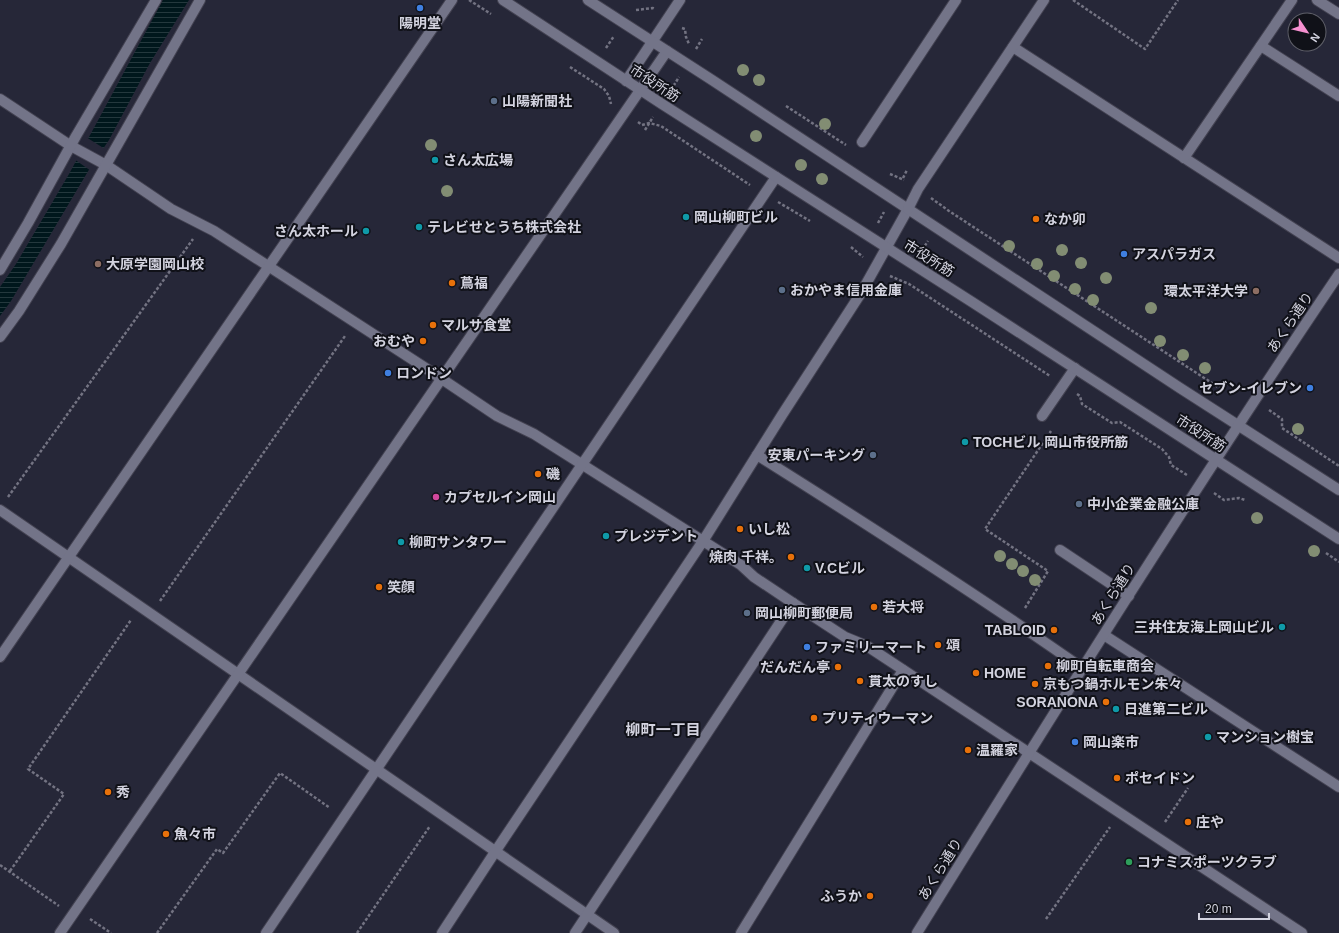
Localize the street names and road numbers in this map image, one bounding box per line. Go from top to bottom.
street label: 市役所筋 [627,61,683,105]
street label: 市役所筋 [901,236,957,280]
street label: あくら通り [1264,289,1316,355]
street label: 市役所筋 [1173,411,1229,455]
street label: あくら通り [1088,560,1138,628]
street label: あくら通り [915,835,965,903]

